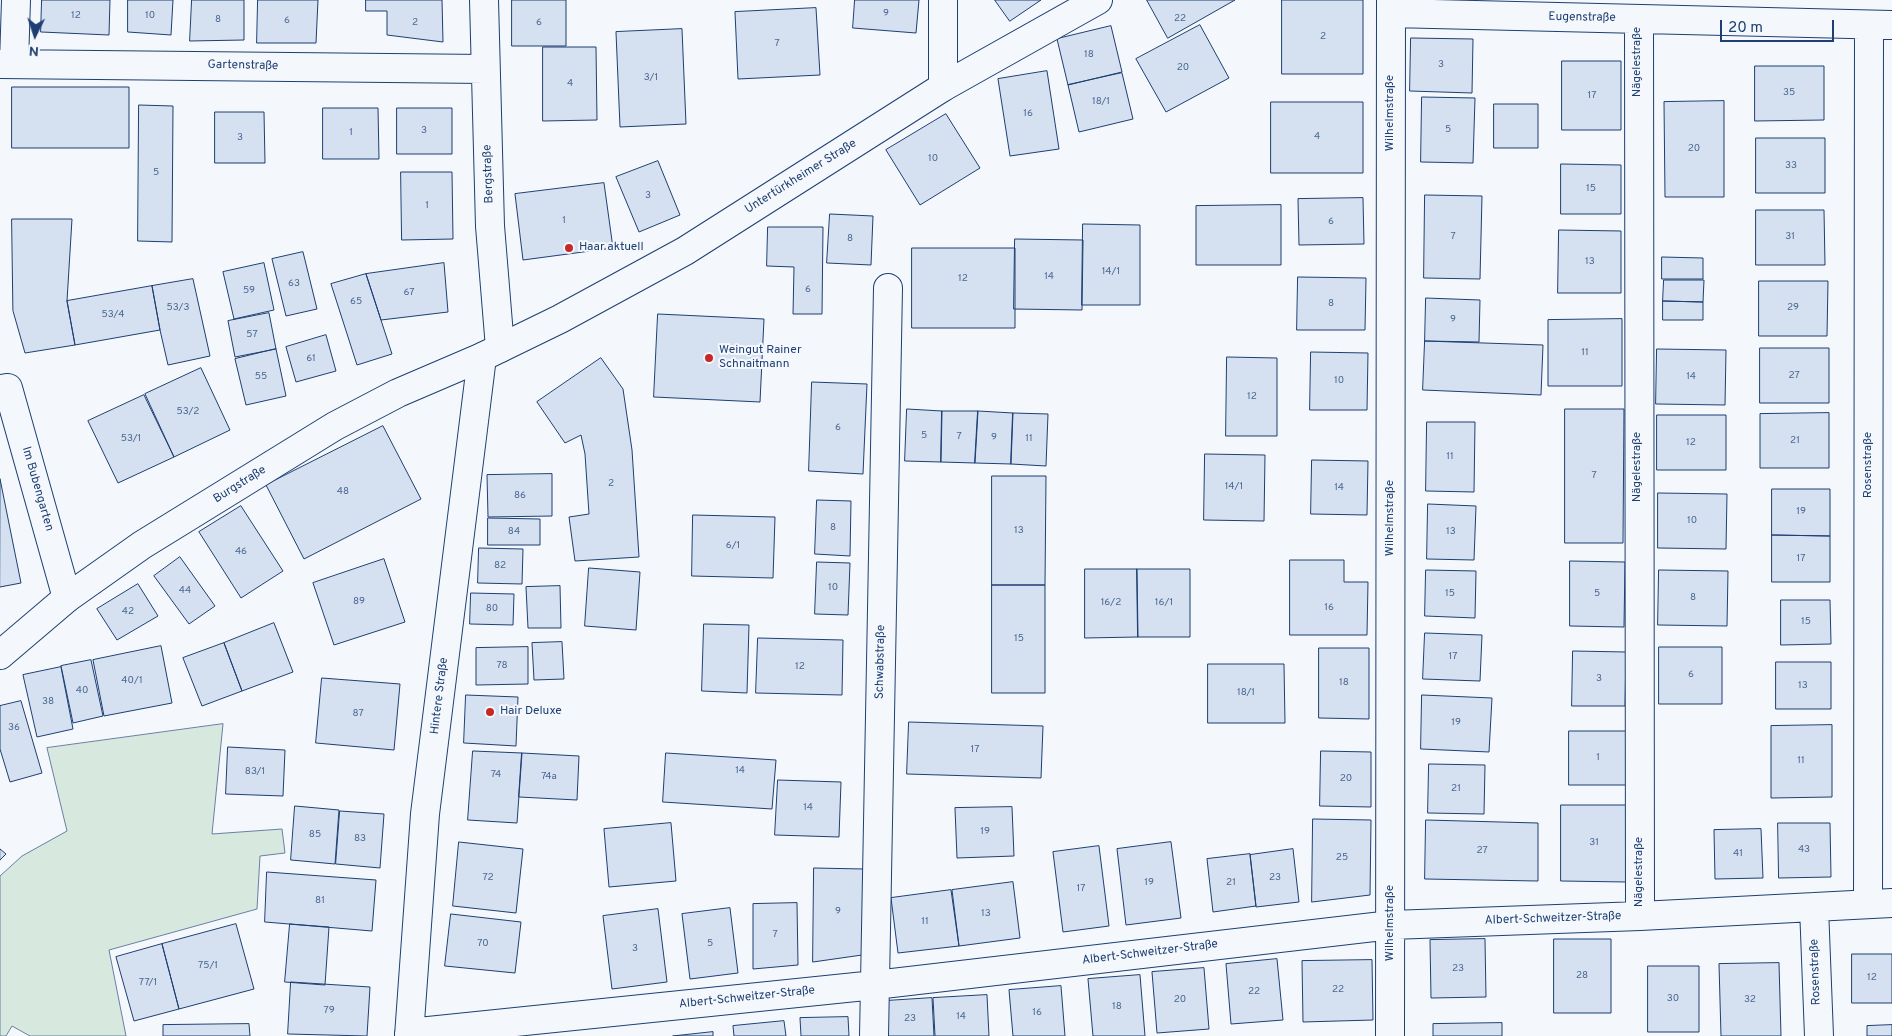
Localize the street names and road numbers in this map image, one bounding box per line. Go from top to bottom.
street label: Eugenstraße [1548,10,1616,26]
street label: Nägelestraße [1631,27,1645,97]
street label: Gartenstraße [208,58,278,74]
street label: Wilhelmstraße [1384,75,1398,151]
street label: Untertürkheimer Straße [743,137,859,217]
street label: Bergstraße [481,144,497,204]
street label: Nägelestraße [1631,432,1645,502]
street label: Rosenstraße [1862,432,1876,498]
street label: Im Bubengarten [18,445,56,533]
street label: Burgstraße [211,463,269,507]
street label: Wilhelmstraße [1384,480,1398,556]
street label: Schwabstraße [873,625,889,699]
street label: Hintere Straße [428,657,452,735]
street label: Nägelestraße [1633,837,1647,907]
street label: Wilhelmstraße [1384,885,1398,961]
street label: Albert-Schweitzer-Straße [1484,909,1622,929]
street label: Albert-Schweitzer-Straße [1081,938,1219,968]
street label: Rosenstraße [1808,939,1824,1005]
street label: Albert-Schweitzer-Straße [678,984,816,1012]

